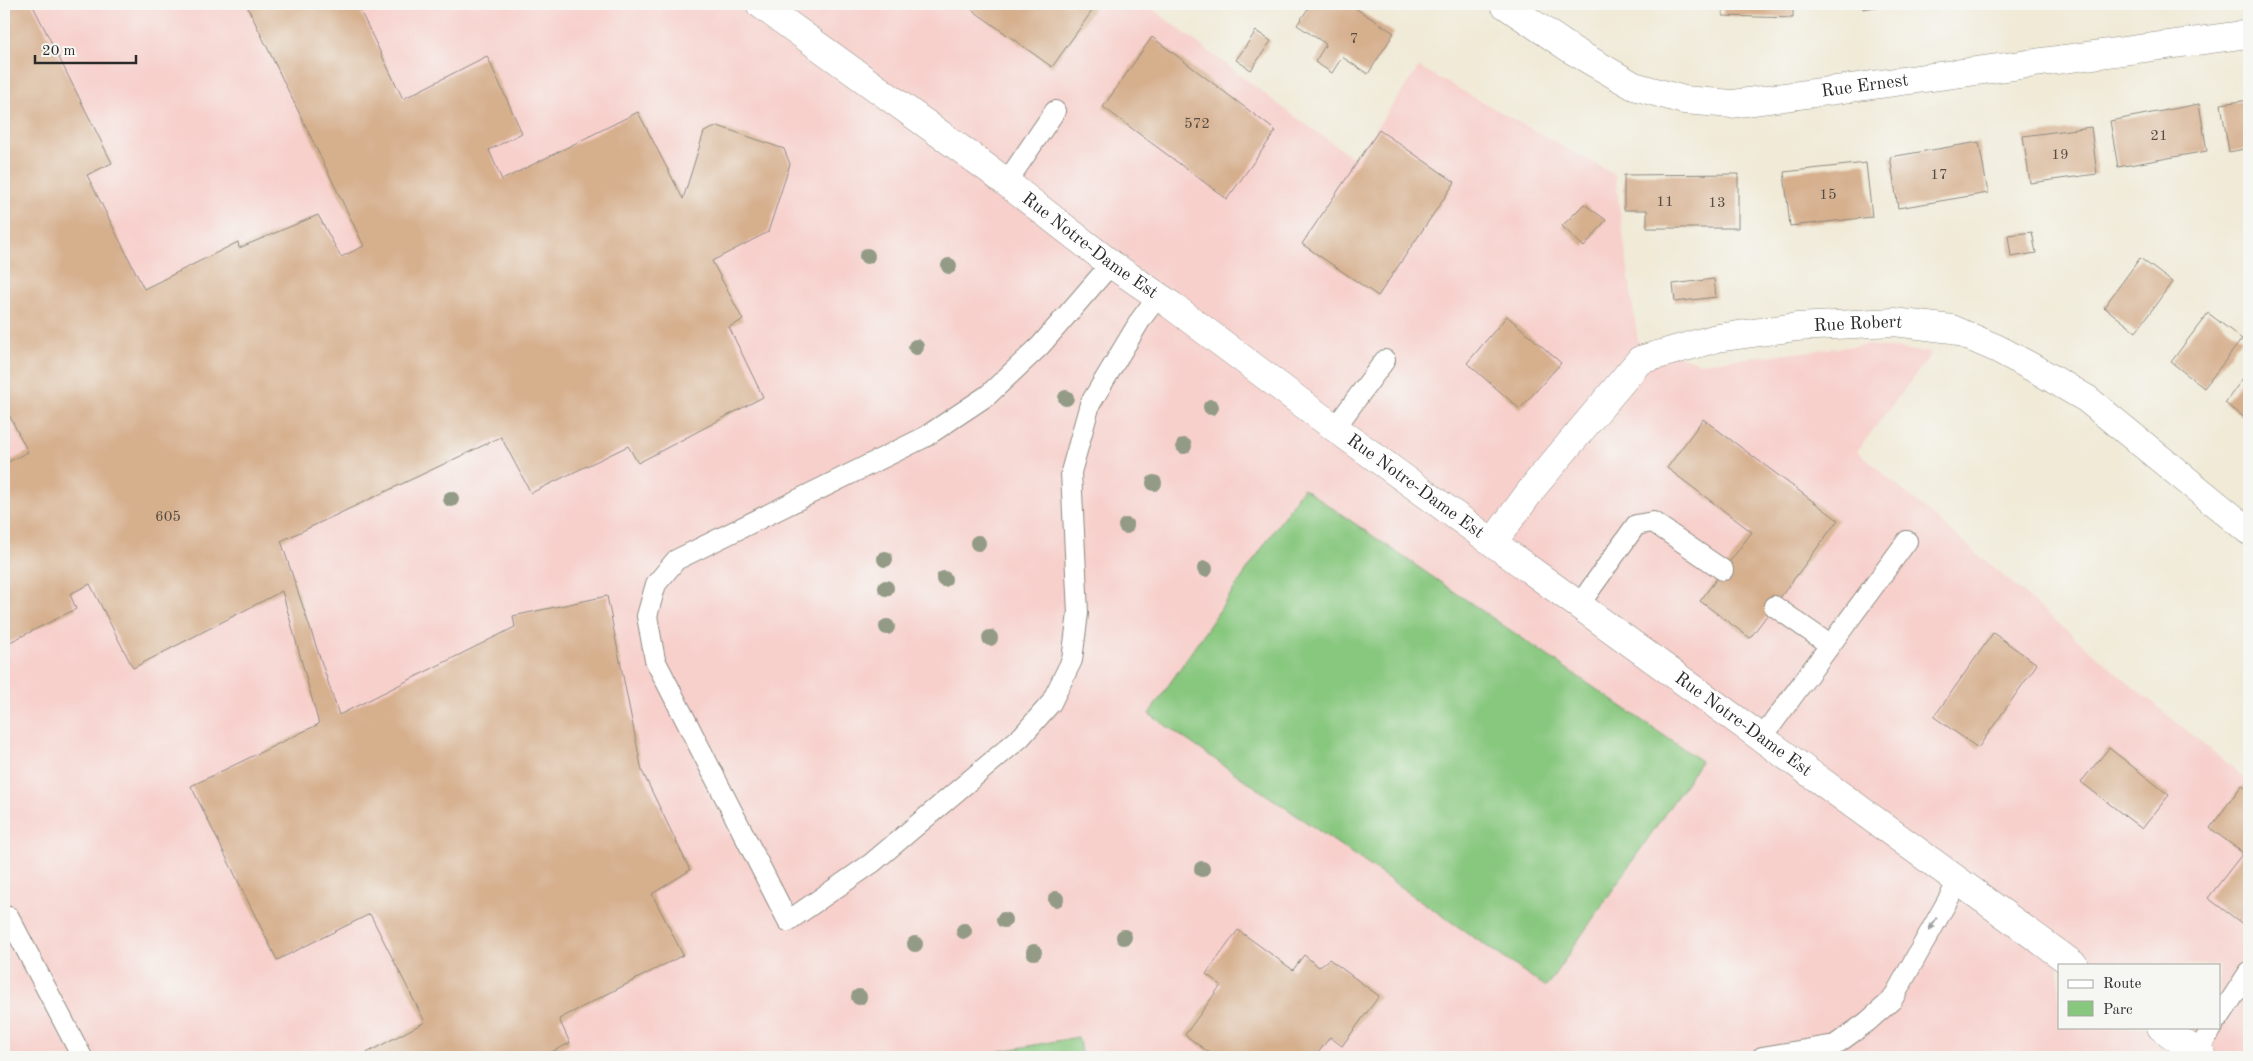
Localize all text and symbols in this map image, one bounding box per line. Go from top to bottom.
scale bar [35,32,136,64]
house number: 7 [1350,32,1358,47]
text: 20 m [42,44,76,59]
street label: Rue Ernest [1820,71,1910,101]
house number: 572 [1184,117,1210,132]
house number: 21 [2150,129,2168,144]
house number: 19 [2051,148,2069,163]
house number: 17 [1930,168,1948,183]
house number: 15 [1819,188,1837,203]
street label: Rue Notre-Dame Est [1019,189,1161,302]
house number: 11 [1656,195,1674,210]
house number: 13 [1708,196,1726,211]
street label: Rue Robert [1813,313,1903,335]
street label: Rue Notre-Dame Est [1344,431,1487,542]
house number: 605 [155,510,181,525]
street label: Rue Notre-Dame Est [1671,669,1815,780]
one-way arrow [1929,916,1937,931]
legend [2058,964,2220,1028]
text: Route [2103,977,2141,992]
text: Parc [2103,1003,2133,1018]

